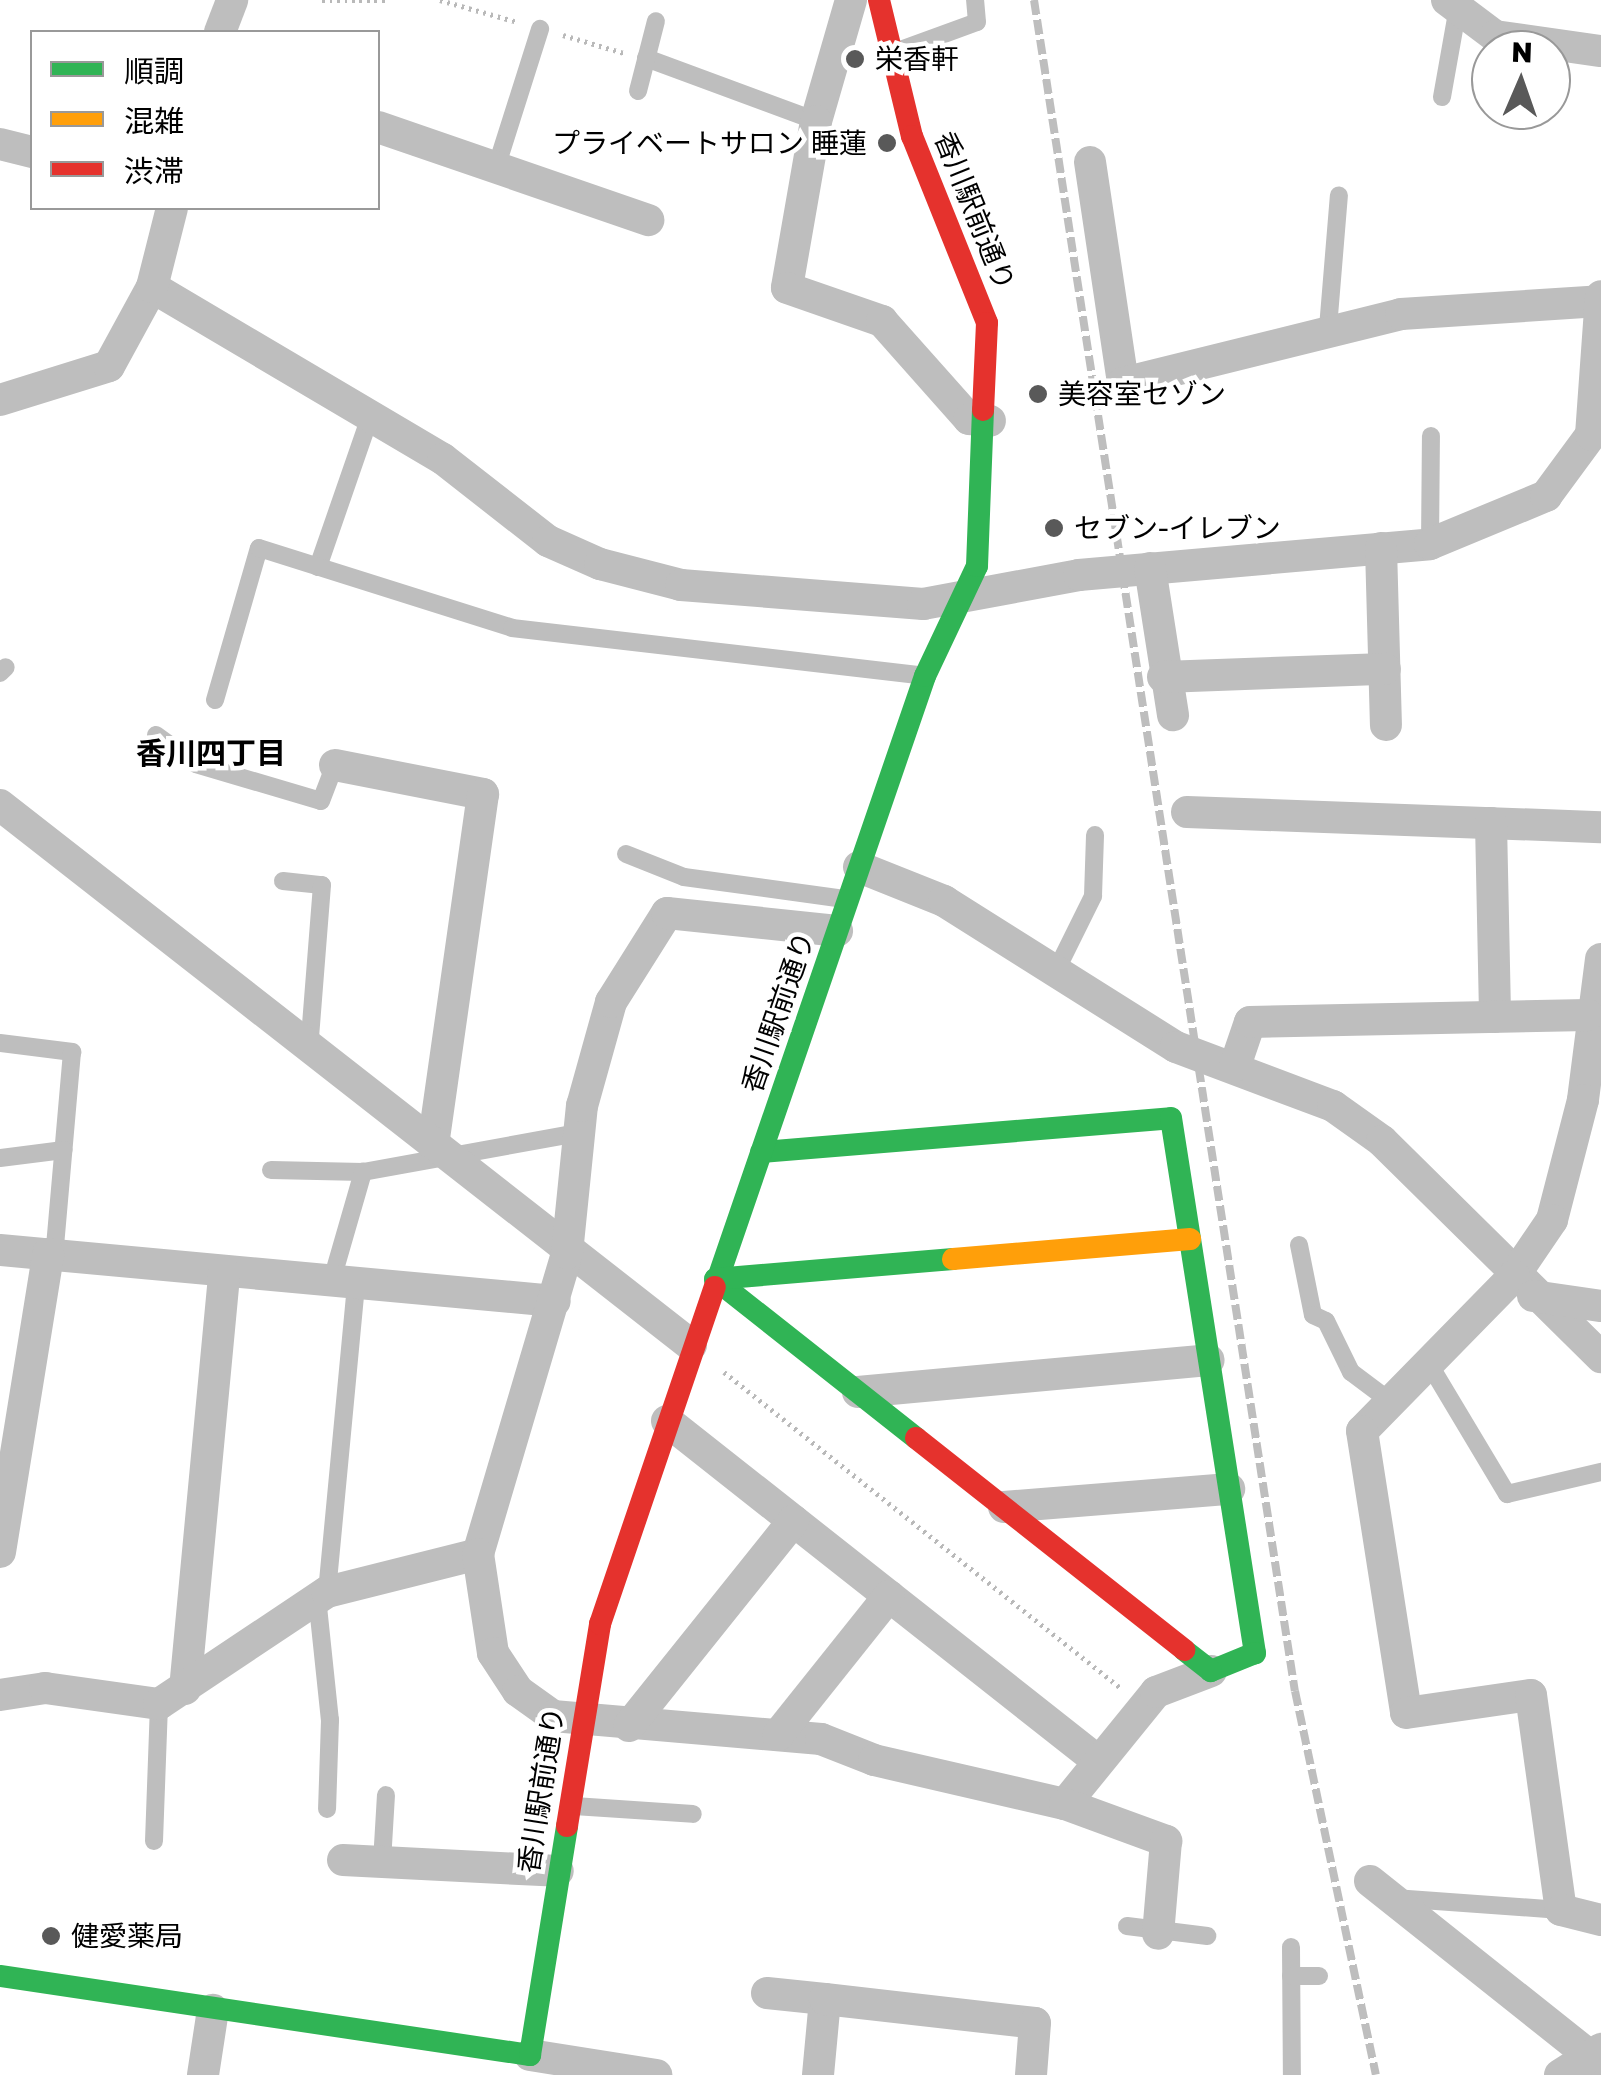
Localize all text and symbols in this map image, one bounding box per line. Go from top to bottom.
legend [30,30,380,210]
north arrow [1471,30,1571,130]
text: N [1511,35,1533,68]
place label: 栄香軒 [875,42,959,76]
marker: 栄香軒 [844,48,866,70]
text: 順調 [124,53,184,89]
text: 混雑 [124,103,184,139]
place label: プライベートサロン 睡蓮 [552,126,867,160]
street label: 香川駅前通り [928,127,1022,295]
marker: プライベートサロン 睡蓮 [876,132,898,154]
text: 渋滞 [124,153,184,189]
place label: 美容室セゾン [1058,377,1226,411]
marker: 美容室セゾン [1027,383,1049,405]
place label: セブン-イレブン [1074,511,1281,545]
marker: セブン-イレブン [1043,517,1065,539]
district label: 香川四丁目 [136,735,286,771]
street label: 香川駅前通り [735,927,821,1097]
street label: 香川駅前通り [511,1704,571,1876]
place label: 健愛薬局 [71,1919,183,1953]
marker: 健愛薬局 [40,1925,62,1947]

